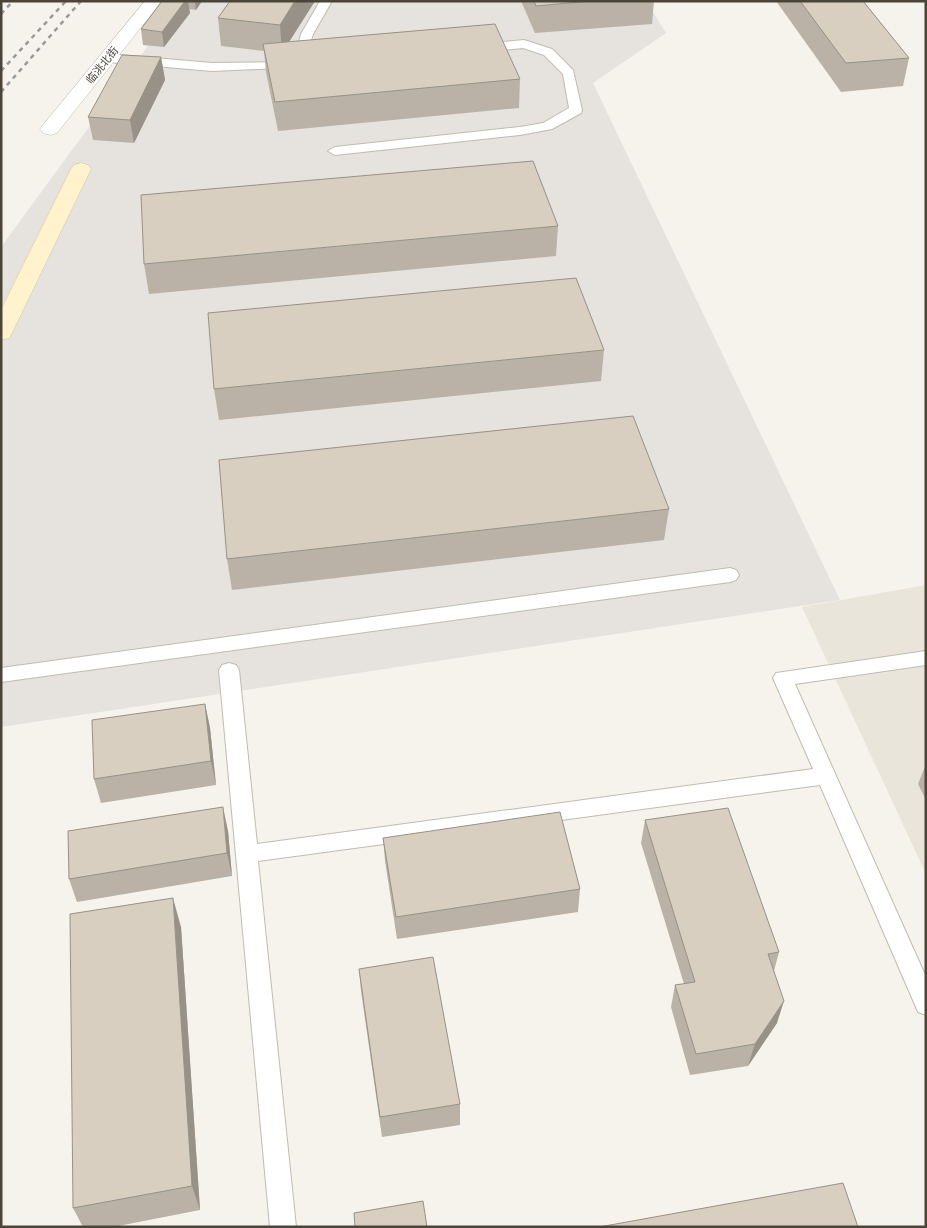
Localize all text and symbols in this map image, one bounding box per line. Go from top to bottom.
street label: 临洮北街 [82,43,122,87]

